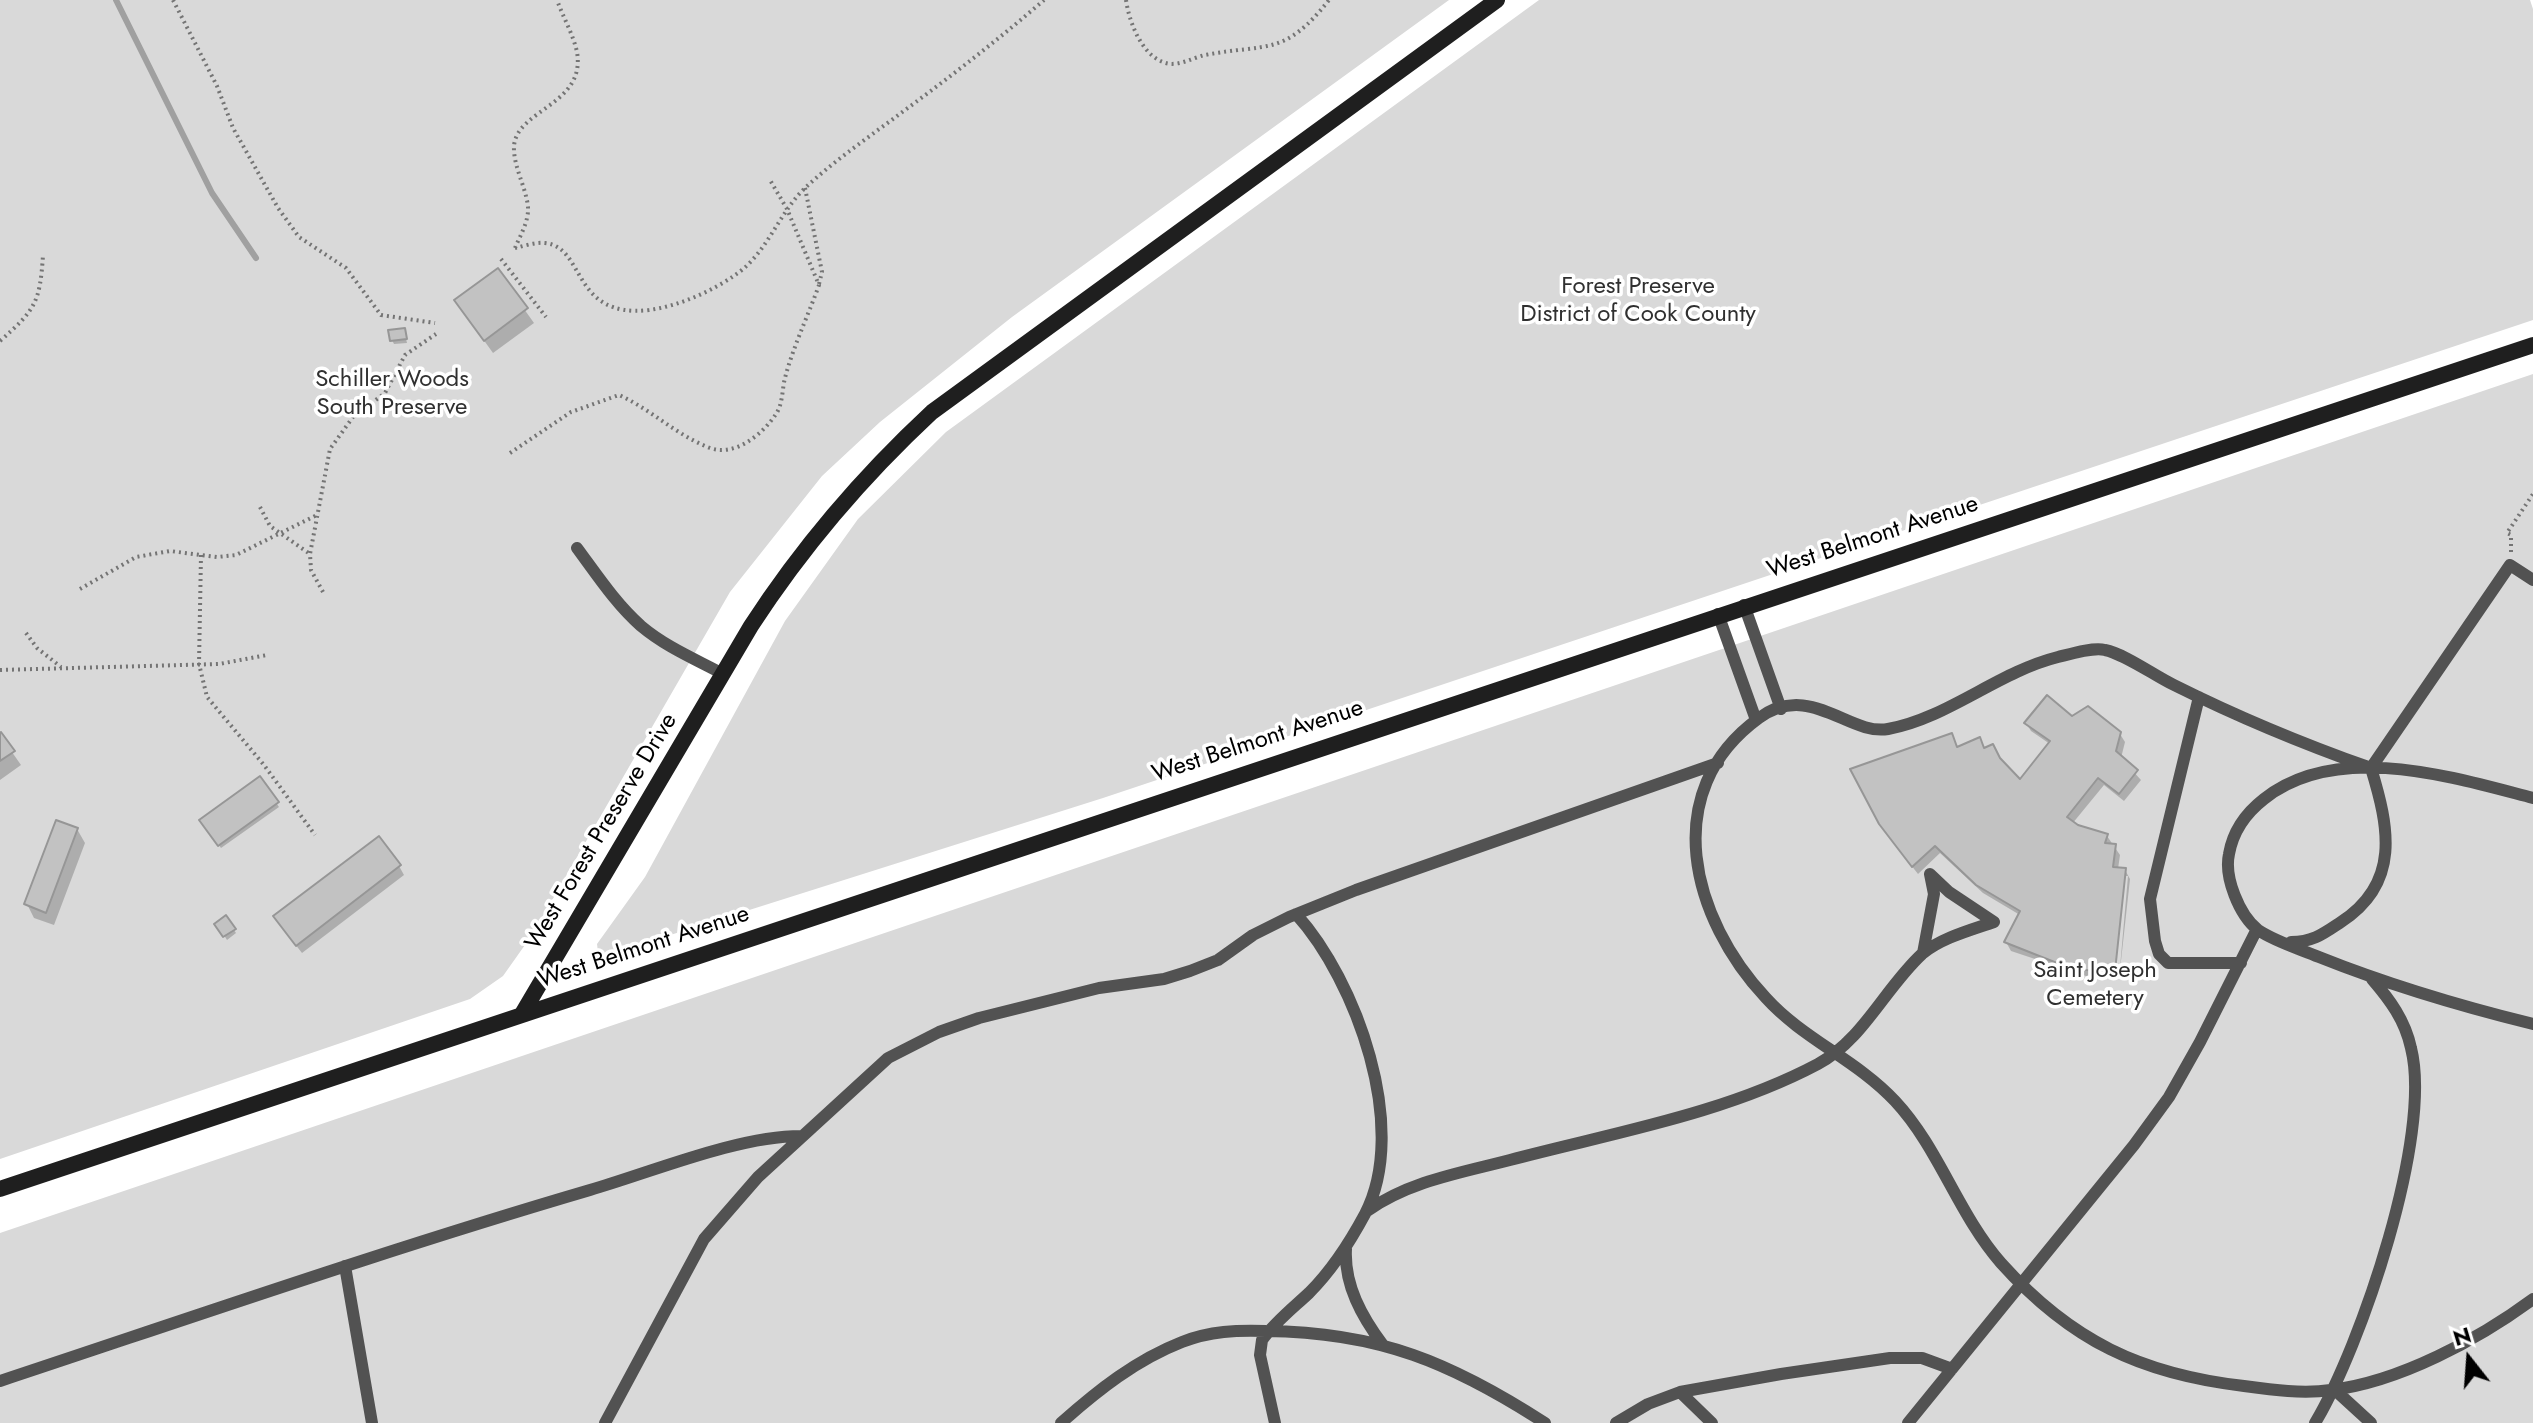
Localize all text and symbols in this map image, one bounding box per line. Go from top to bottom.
park label: Forest Preserve District of Cook County [1520,273,1756,329]
park label: Schiller Woods South Preserve [315,366,469,422]
street label: West Belmont Avenue [1764,490,1982,586]
street label: West Belmont Avenue [1149,694,1367,790]
street label: West Forest Preserve Drive [520,708,684,956]
street label: West Belmont Avenue [535,900,753,996]
park label: Saint Joseph Cemetery [2033,957,2157,1013]
text: N [2449,1318,2475,1354]
north arrow [2429,1319,2509,1399]

